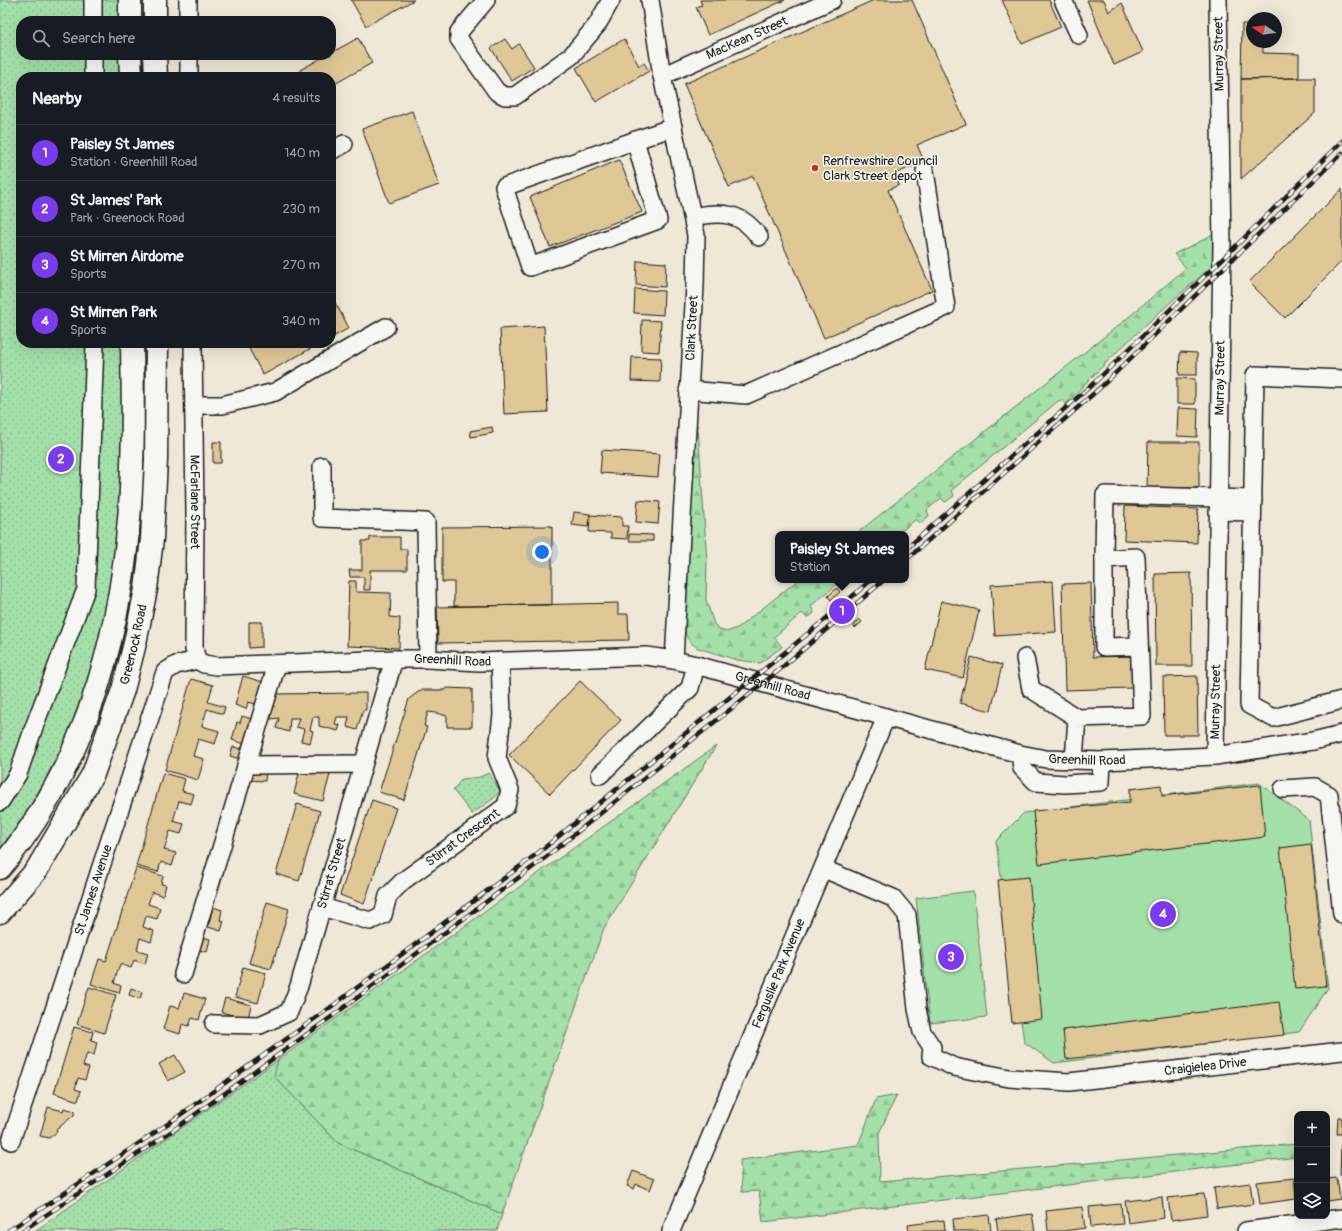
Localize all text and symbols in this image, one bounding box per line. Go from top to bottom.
north arrow [1246,12,1282,48]
street label: MacKean Street [704,13,791,63]
search box [16,16,336,60]
street label: Murray Street [1210,16,1228,92]
icon: search [30,27,52,49]
text: Search here [62,29,135,48]
text: Nearby [32,88,81,109]
text: 4 results [273,90,320,106]
text: Paisley St James [70,135,174,154]
text: 1 [42,145,48,161]
text: 140 m [284,145,320,161]
place label: Renfrewshire Council Clark Street depot [823,153,938,184]
text: Station · Greenhill Road [70,154,197,170]
marker: Renfrewshire Council Clark Street depot [810,163,820,173]
text: St James' Park [70,191,162,210]
text: 2 [41,201,49,217]
text: 230 m [283,201,320,217]
text: Park · Greenock Road [70,210,185,226]
text: St Mirren Airdome [70,247,184,266]
text: 3 [41,257,49,273]
text: 270 m [283,257,320,273]
text: Sports [70,266,106,282]
street label: Clark Street [682,294,702,361]
text: St Mirren Park [70,303,157,322]
text: 4 [41,313,49,329]
text: 340 m [282,313,320,329]
text: Sports [70,322,106,338]
street label: Murray Street [1212,340,1229,416]
pin: 2 [48,444,74,474]
street label: McFarlane Street [186,455,203,550]
popup [775,531,909,583]
text: Paisley St James [790,540,894,559]
your location [532,542,552,562]
text: Station [790,559,830,575]
pin: 1 [829,596,855,626]
street label: Greenock Road [117,603,151,686]
street label: Greenhill Road [414,651,492,670]
street label: Murray Street [1207,664,1224,740]
street label: Greenhill Road [733,668,812,704]
street label: Greenhill Road [1048,751,1126,769]
street label: Stirrat Crescent [422,805,504,870]
street label: Stirrat Street [314,835,350,911]
street label: St James Avenue [71,842,116,938]
pin: 4 [1150,899,1176,929]
street label: Ferguslie Park Avenue [749,916,809,1031]
pin: 3 [938,942,964,972]
street label: Craigielea Drive [1163,1054,1248,1079]
map controls [1294,1111,1330,1219]
button: + [1294,1111,1330,1147]
button: − [1294,1147,1330,1183]
button: layers [1294,1183,1330,1219]

